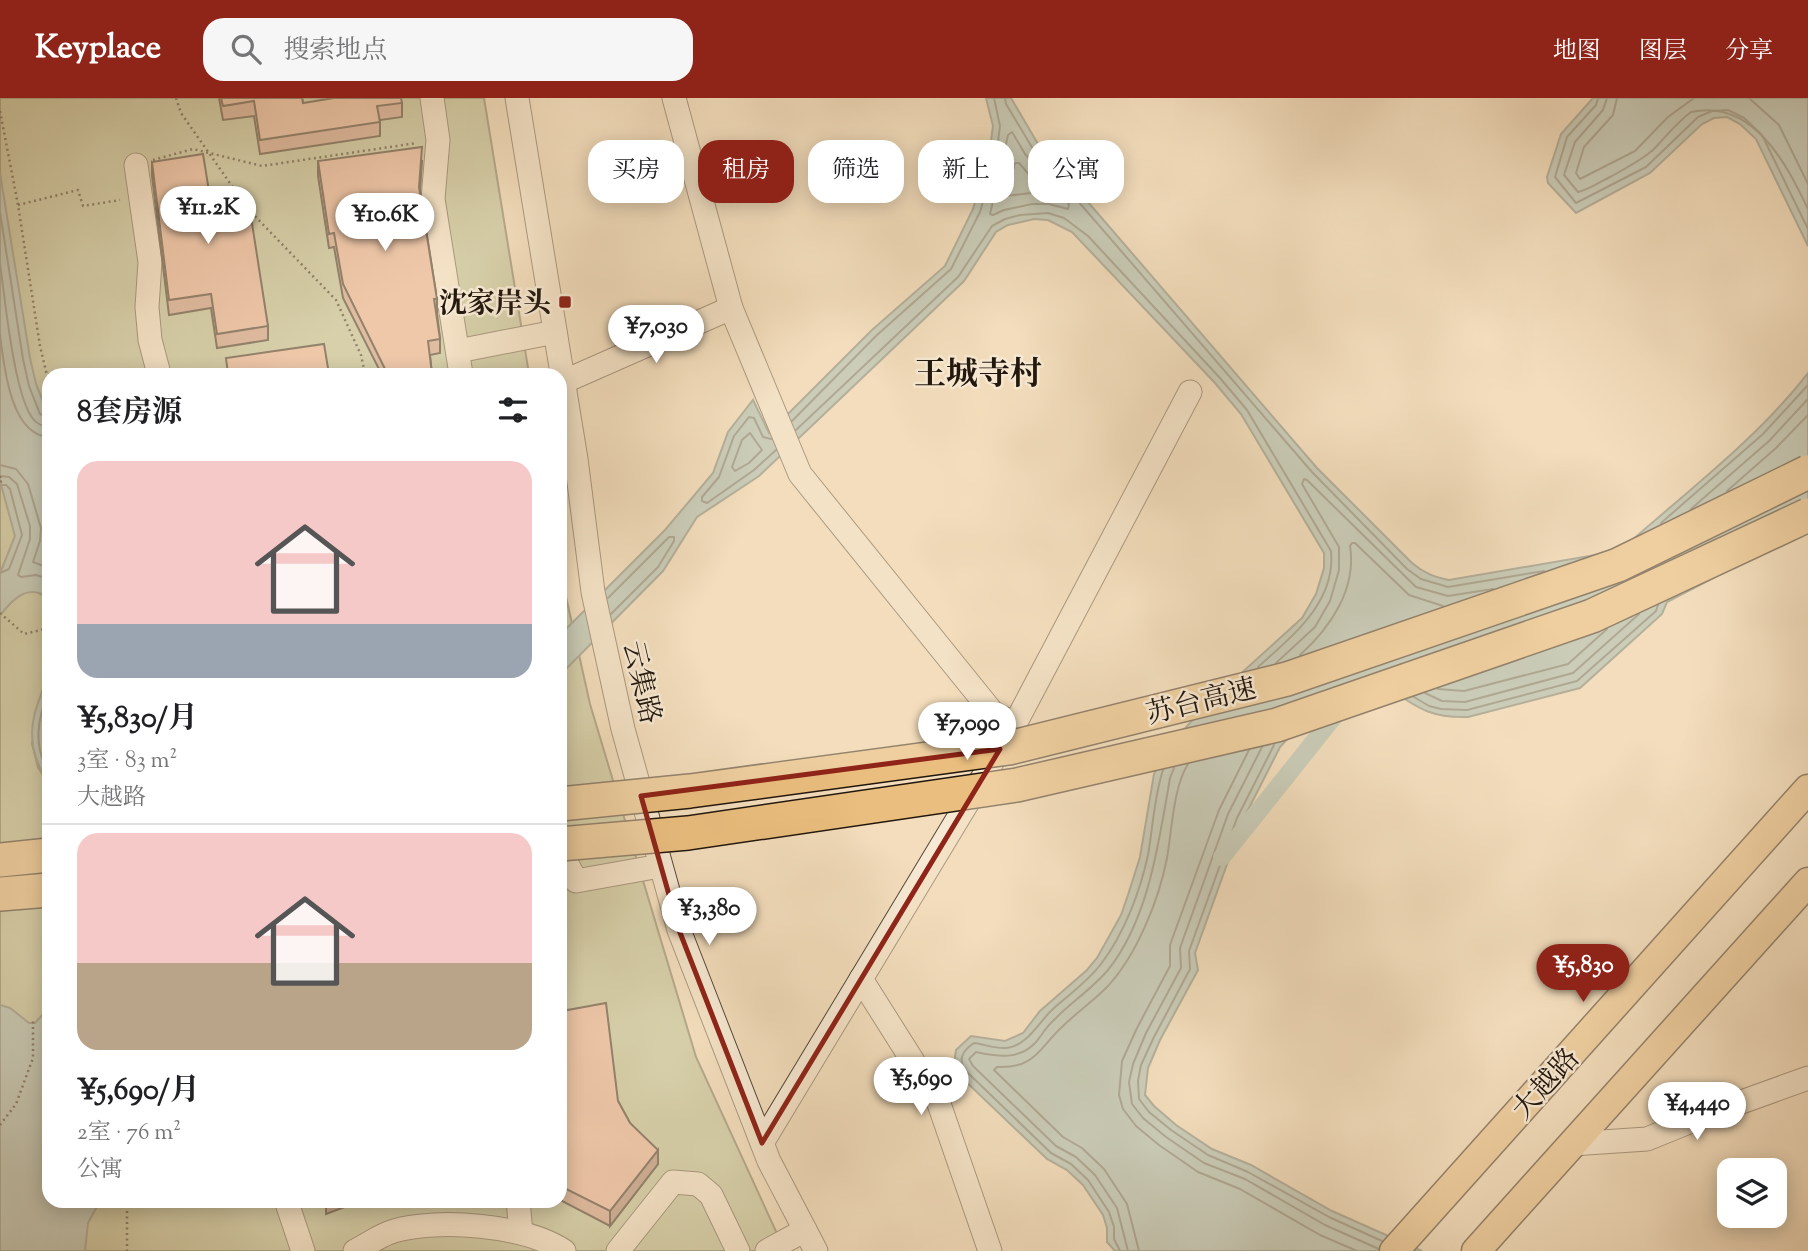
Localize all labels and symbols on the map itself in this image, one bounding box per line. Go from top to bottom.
pin: ¥11.2K [151,186,265,246]
pin: ¥10.6K [328,194,442,253]
place label: 沈家岸头 [439,285,551,325]
marker: 沈家岸头 [557,294,573,310]
pin: ¥7,030 [599,306,713,365]
district label: 王城寺村 [914,353,1042,399]
street label: 云集路 [611,637,669,728]
street label: 苏台高速 [1143,670,1261,736]
pin: ¥7,090 [910,702,1024,762]
pin: ¥3,380 [652,888,766,947]
pin: ¥5,830 [1526,944,1640,1004]
street label: 大越路 [1504,1040,1590,1130]
pin: ¥5,690 [864,1058,978,1117]
pin: ¥4,440 [1640,1082,1754,1142]

